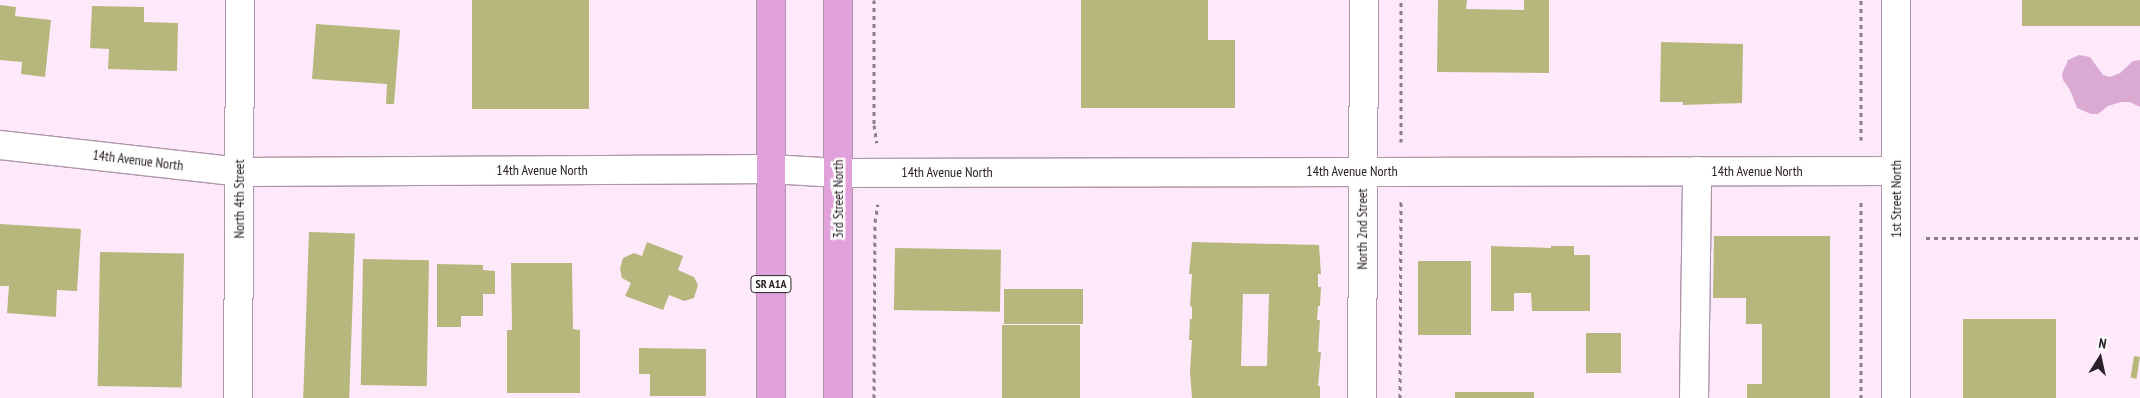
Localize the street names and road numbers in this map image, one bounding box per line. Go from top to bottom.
street label: 14th Avenue North [91,146,185,174]
street label: North 4th Street [231,160,247,238]
street label: 3rd Street North [830,160,846,238]
street label: 1st Street North [1888,160,1904,238]
street label: 14th Avenue North [496,162,588,178]
street label: 14th Avenue North [1306,163,1398,179]
street label: 14th Avenue North [1711,163,1803,179]
street label: 14th Avenue North [901,164,993,180]
street label: North 2nd Street [1354,188,1370,270]
road number: SR A1A [750,274,792,294]

